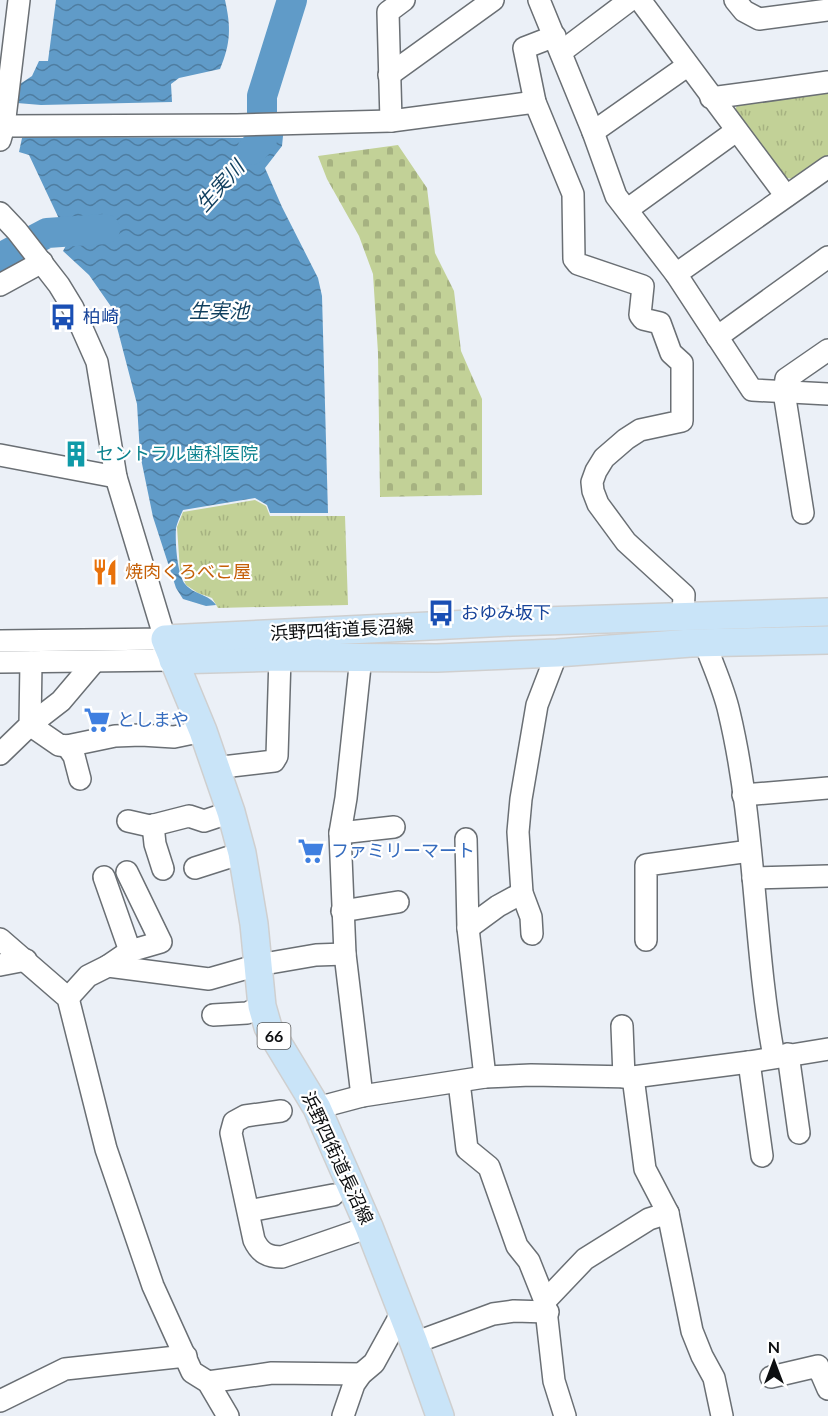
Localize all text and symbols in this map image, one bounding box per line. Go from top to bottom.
water label: 生実川 [190,154,250,216]
water label: 生実池 [189,298,251,322]
bus stop icon: 柏崎 [48,302,78,332]
place label: 柏崎 [83,305,119,327]
building icon: セントラル歯科医院 [61,439,91,469]
place label: セントラル歯科医院 [96,442,258,464]
restaurant icon: 焼肉くろべこ屋 [90,557,120,587]
place label: 焼肉くろべこ屋 [125,560,251,582]
bus stop icon: おゆみ坂下 [426,598,456,628]
place label: おゆみ坂下 [461,601,551,623]
street label: 浜野四街道長沼線 [269,614,414,644]
supermarket icon: としまや [82,705,112,735]
place label: としまや [117,708,189,730]
supermarket icon: ファミリーマート [296,836,326,866]
place label: ファミリーマート [331,839,475,861]
road number: 66 [258,1023,290,1049]
street label: 浜野四街道長沼線 [298,1088,378,1227]
north arrow [744,1332,804,1392]
text: N [768,1337,780,1356]

